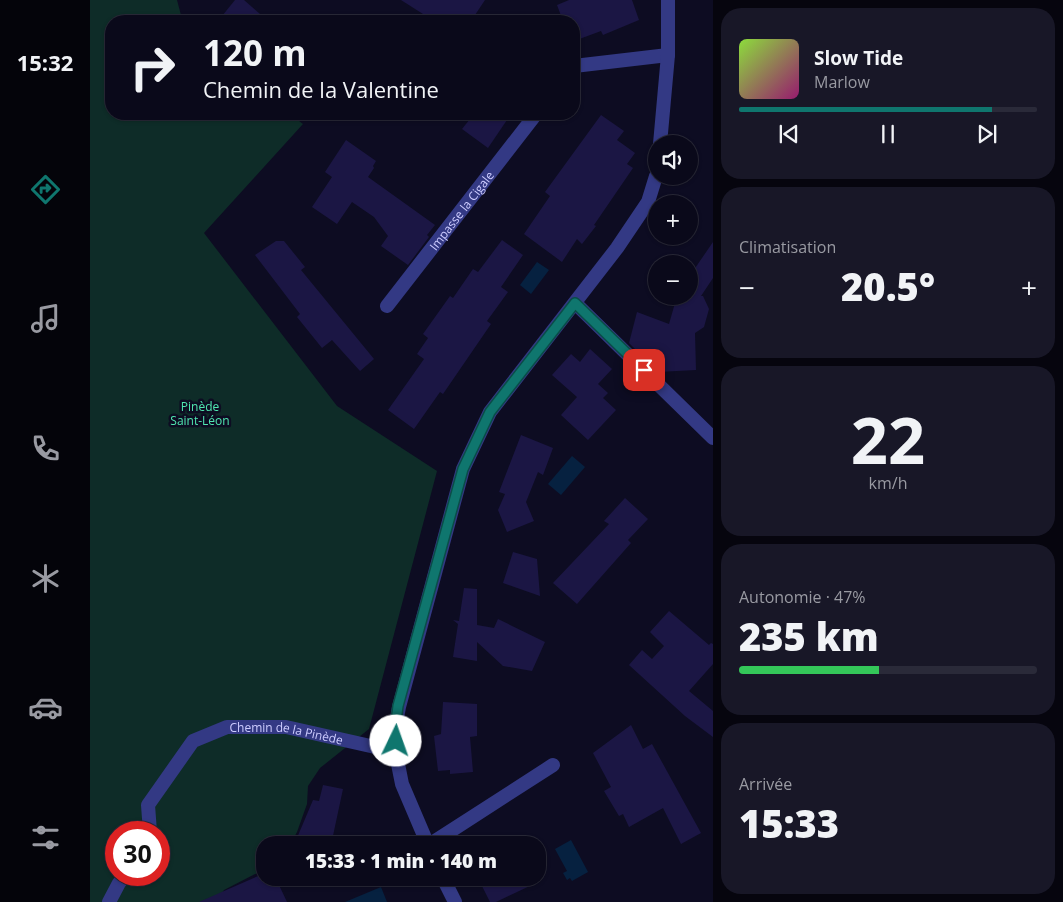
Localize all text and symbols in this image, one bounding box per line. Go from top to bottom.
text: 120 m [203,29,307,76]
icon: right [120,35,185,100]
text: Slow Tide [814,45,903,71]
text: 15:32 [17,47,73,77]
text: Marlow [814,71,870,93]
text: Chemin de la Valentine [203,74,439,104]
icon: previous [775,120,803,148]
icon: pause [874,120,902,148]
icon: next [973,120,1001,148]
map controls [648,135,698,305]
button: sound [648,135,698,185]
street label: Impasse la Cigale [425,167,498,254]
icon: directions [28,172,63,207]
button: + [648,195,698,245]
text: Climatisation [739,236,836,258]
button: − [648,255,698,305]
text: 20.5° [841,260,935,312]
text: − [739,268,755,306]
text: + [1021,268,1037,306]
icon: music [28,301,63,336]
pin [623,349,665,391]
icon: arrive [630,356,658,384]
text: 22 [851,395,925,483]
park label: Pinède Saint-Léon [170,398,230,429]
icon: phone [28,431,63,466]
text: km/h [869,472,907,494]
icon: climate [28,561,63,596]
text: Autonomie · 47% [739,586,866,608]
text: 235 km [739,610,879,662]
icon: car [28,690,63,725]
position arrow [369,714,421,766]
street label: Chemin de la Pinède [230,718,345,748]
text: Arrivée [739,773,792,795]
text: 15:33 [739,797,839,849]
icon: filters [28,820,63,855]
speed limit sign: 30 [105,821,170,886]
text: 15:33 · 1 min · 140 m [305,848,497,874]

